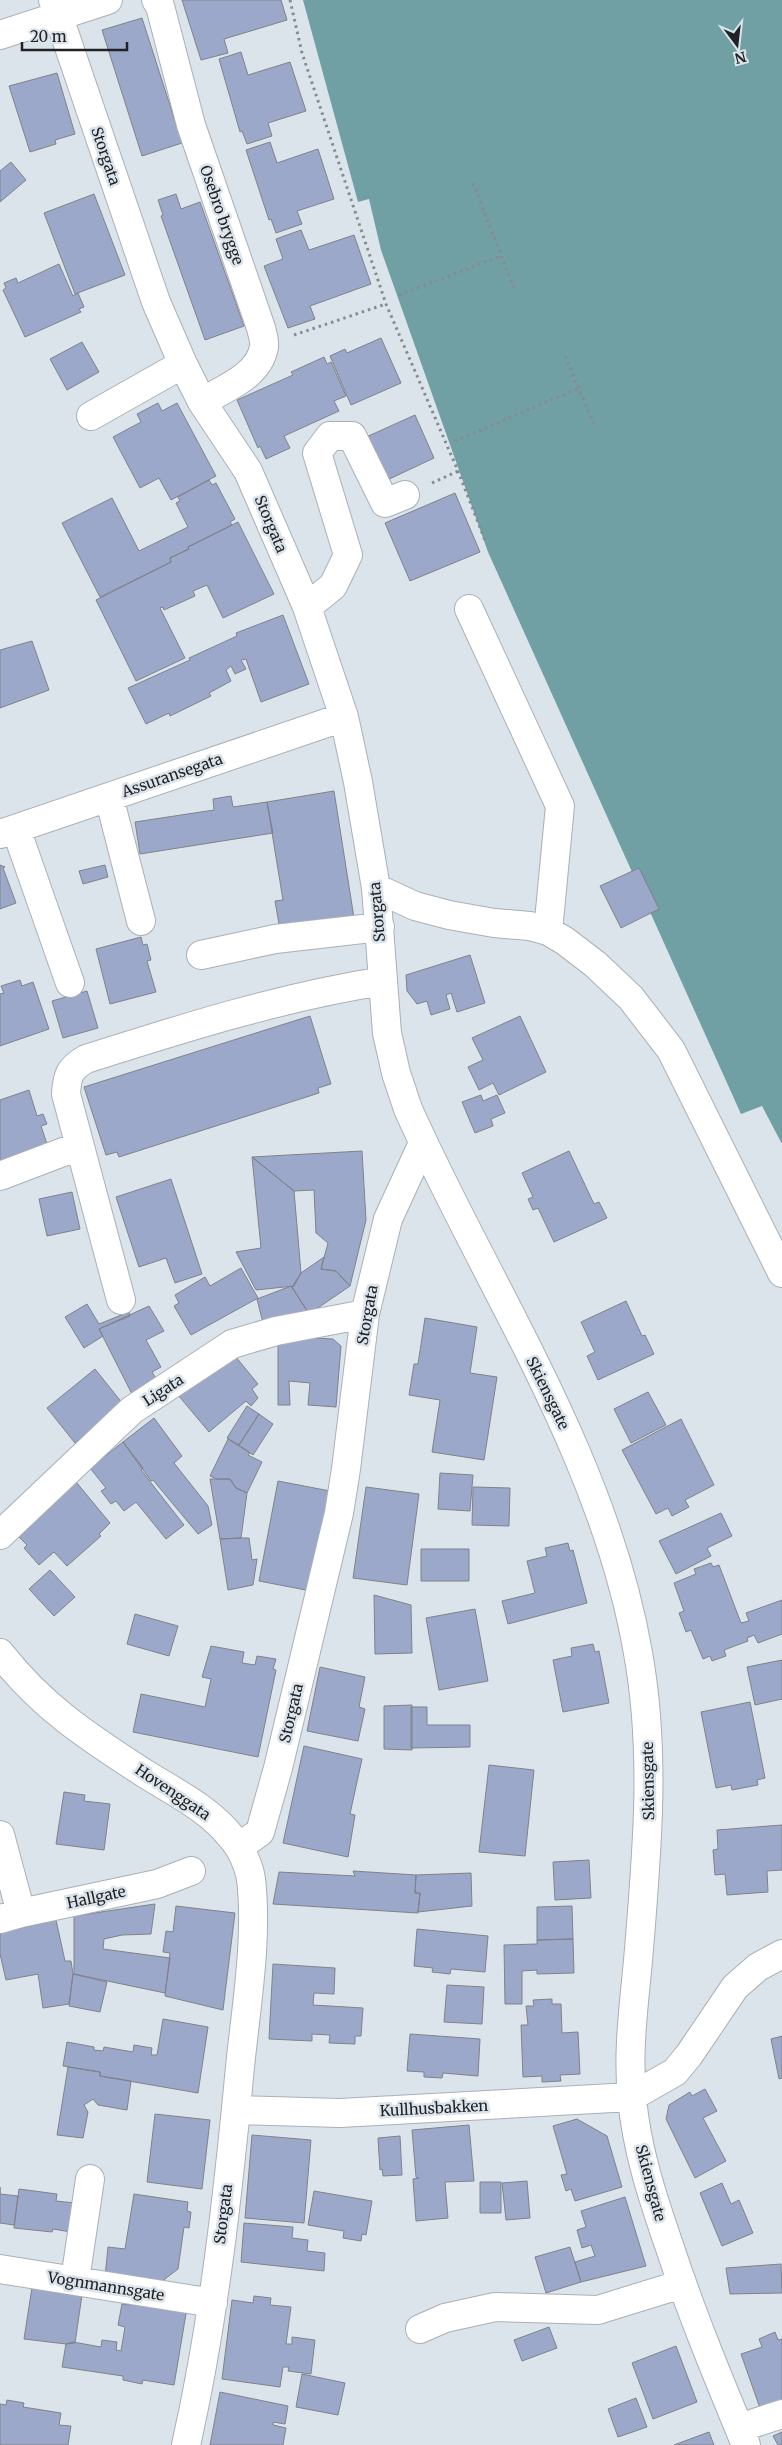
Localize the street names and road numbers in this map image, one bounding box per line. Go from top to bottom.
street label: Storgata [87,124,125,188]
street label: Osebro brygge [196,163,248,267]
street label: Storgata [250,492,292,556]
street label: Assuransegata [118,749,225,801]
street label: Storgata [365,881,389,943]
street label: Storgata [352,1284,382,1346]
street label: Skiensgate [522,1354,574,1433]
street label: Ligata [139,1370,187,1410]
street label: Storgata [275,1681,307,1745]
street label: Skiensgate [638,1741,658,1820]
street label: Hovenggata [132,1760,214,1824]
street label: Hallgate [65,1881,127,1912]
street label: Kullhusbakken [379,2096,489,2120]
street label: Skiensgate [632,2143,670,2224]
street label: Storgata [210,2183,236,2245]
street label: Vognmannsgate [45,2267,166,2305]

